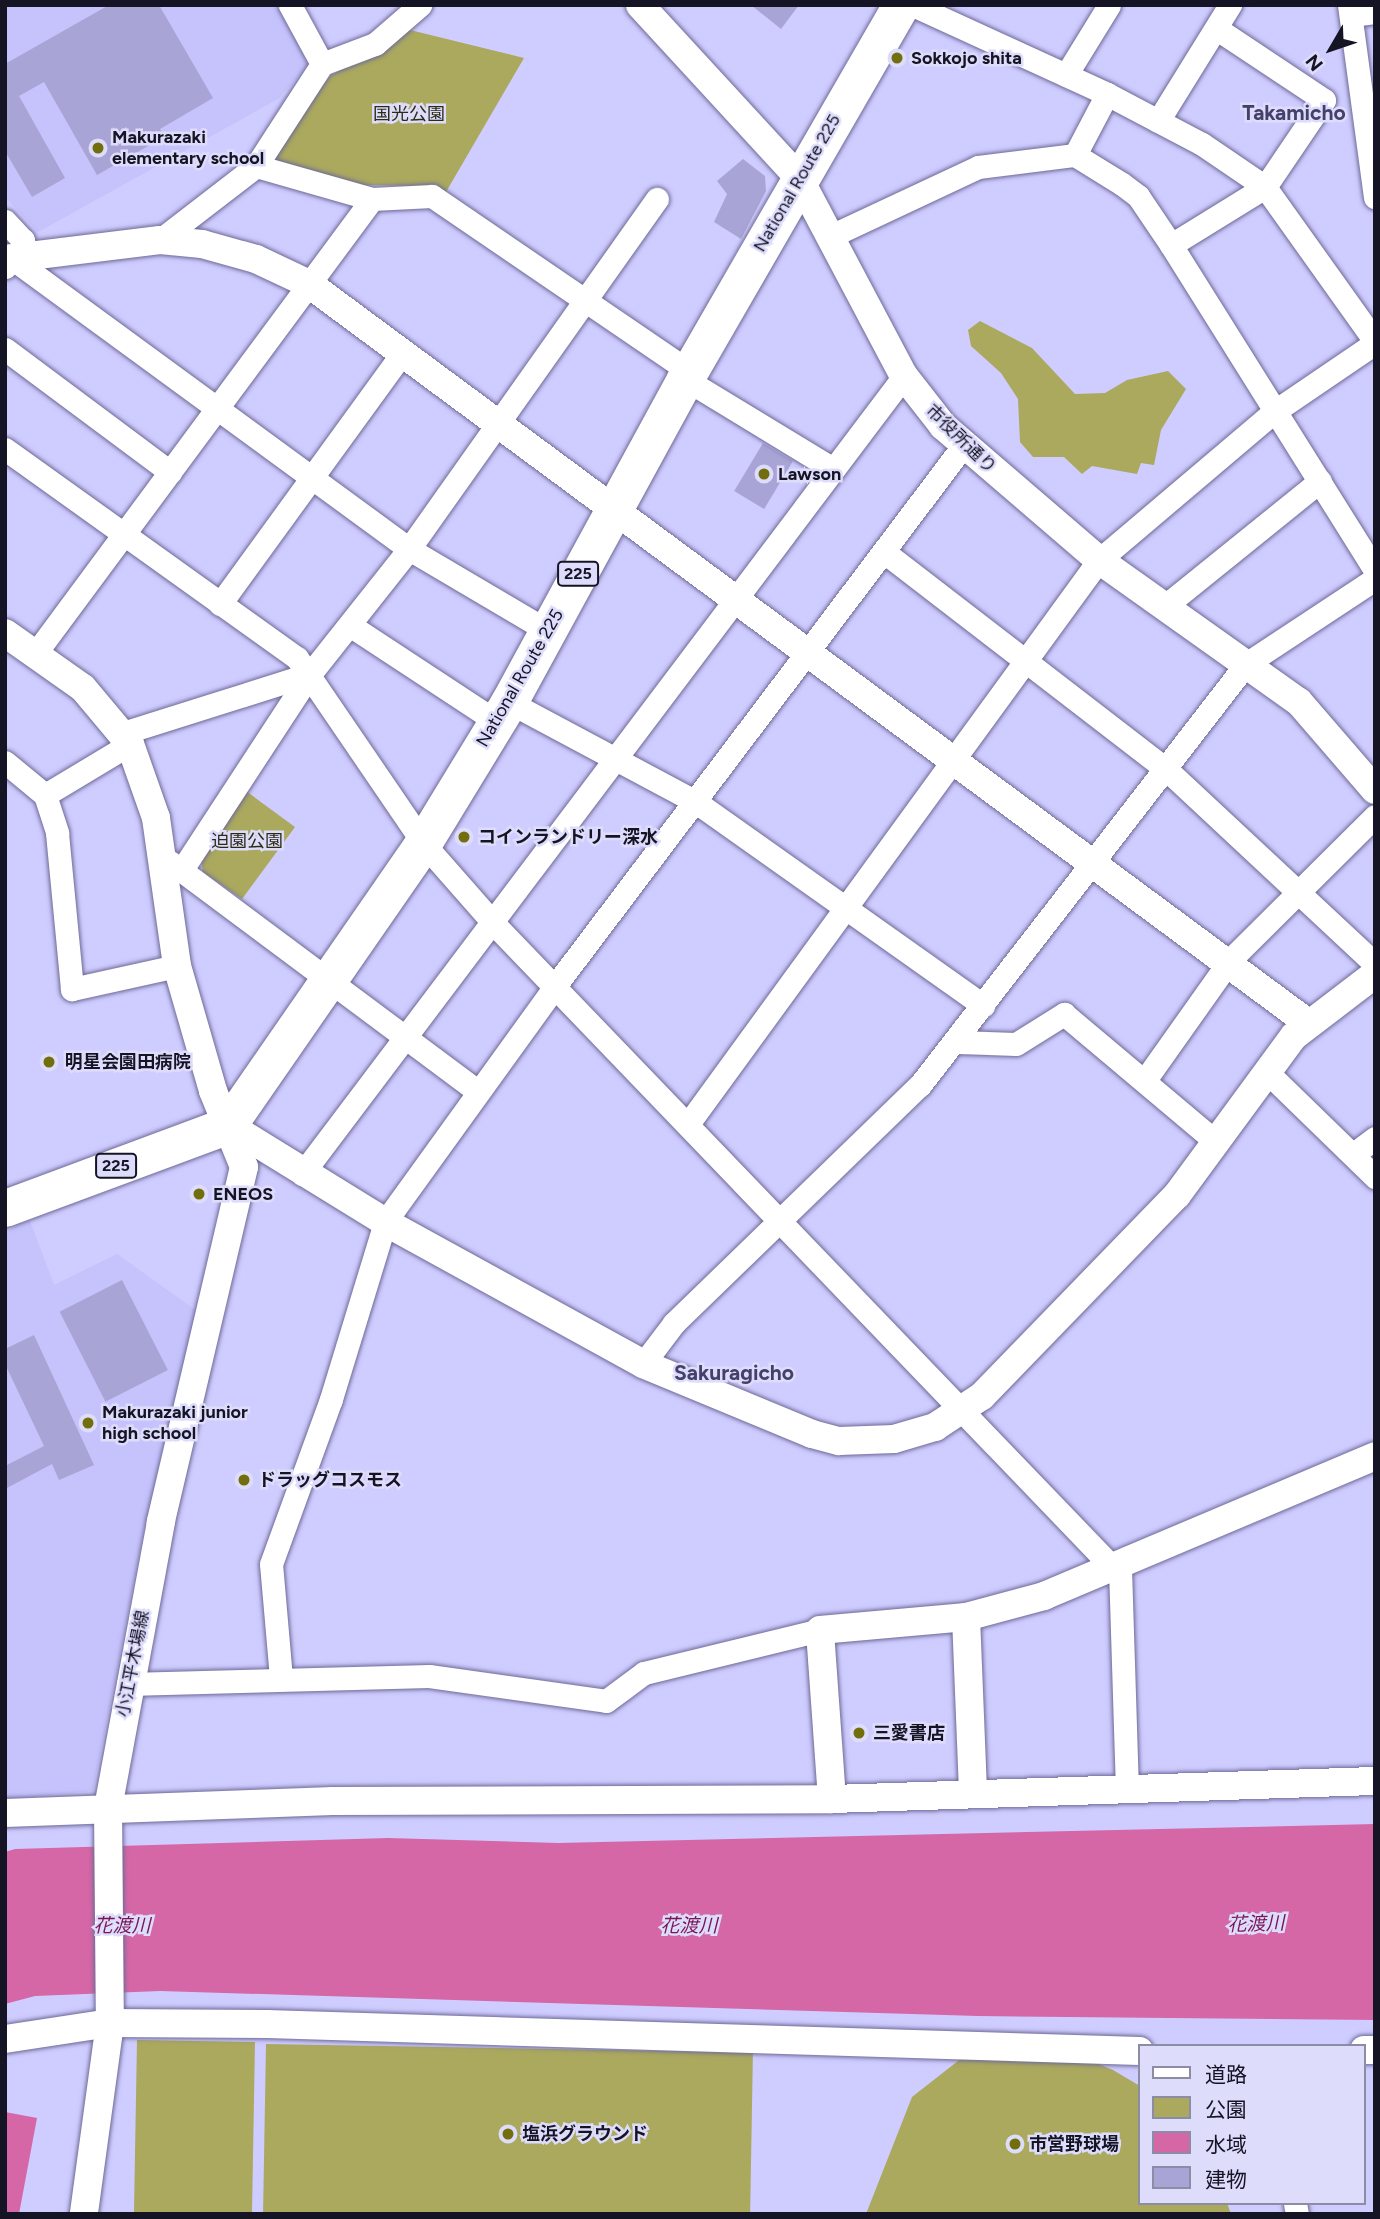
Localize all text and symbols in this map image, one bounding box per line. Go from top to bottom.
north arrow [1296,14,1366,84]
place label: Sokkojo shita [911,47,1022,69]
marker: Sokkojo shita [889,50,905,66]
text: N [1301,50,1328,75]
district label: Takamicho [1242,100,1346,126]
park label: 国光公園 [373,103,445,125]
street label: National Route 225 [749,110,845,256]
place label: Makurazaki elementary school [112,127,264,170]
marker: Makurazaki elementary school [90,140,106,156]
street label: 市役所通り [921,400,1001,478]
place label: Lawson [778,463,841,485]
marker: Lawson [756,466,772,482]
road number: 225 [557,562,599,586]
street label: National Route 225 [472,605,568,751]
place label: コインランドリー深水 [478,826,658,848]
marker: コインランドリー深水 [456,829,472,845]
park label: 迫園公園 [211,830,283,852]
place label: 明星会園田病院 [65,1051,191,1073]
marker: 明星会園田病院 [39,1052,59,1072]
road number: 225 [95,1154,137,1178]
place label: ENEOS [213,1183,273,1205]
marker: ENEOS [191,1186,207,1202]
district label: Sakuragicho [674,1360,794,1386]
place label: Makurazaki junior high school [102,1402,248,1444]
marker: Makurazaki junior high school [80,1415,96,1431]
place label: ドラッグコスモス [258,1469,402,1491]
marker: ドラッグコスモス [236,1472,252,1488]
street label: 小江平木場線 [112,1609,154,1719]
place label: 三愛書店 [873,1722,945,1744]
marker: 三愛書店 [851,1725,867,1741]
water label: 花渡川 [1227,1912,1285,1936]
water label: 花渡川 [94,1915,150,1937]
water label: 花渡川 [661,1915,717,1937]
legend [1138,2044,1366,2205]
text: 道路 [1205,2062,1247,2087]
text: 公園 [1205,2097,1247,2122]
place label: 塩浜グラウンド [522,2123,648,2145]
marker: 塩浜グラウンド [500,2126,516,2142]
text: 水域 [1205,2132,1247,2157]
place label: 市営野球場 [1029,2133,1119,2155]
marker: 市営野球場 [1007,2136,1023,2152]
text: 建物 [1205,2167,1247,2192]

